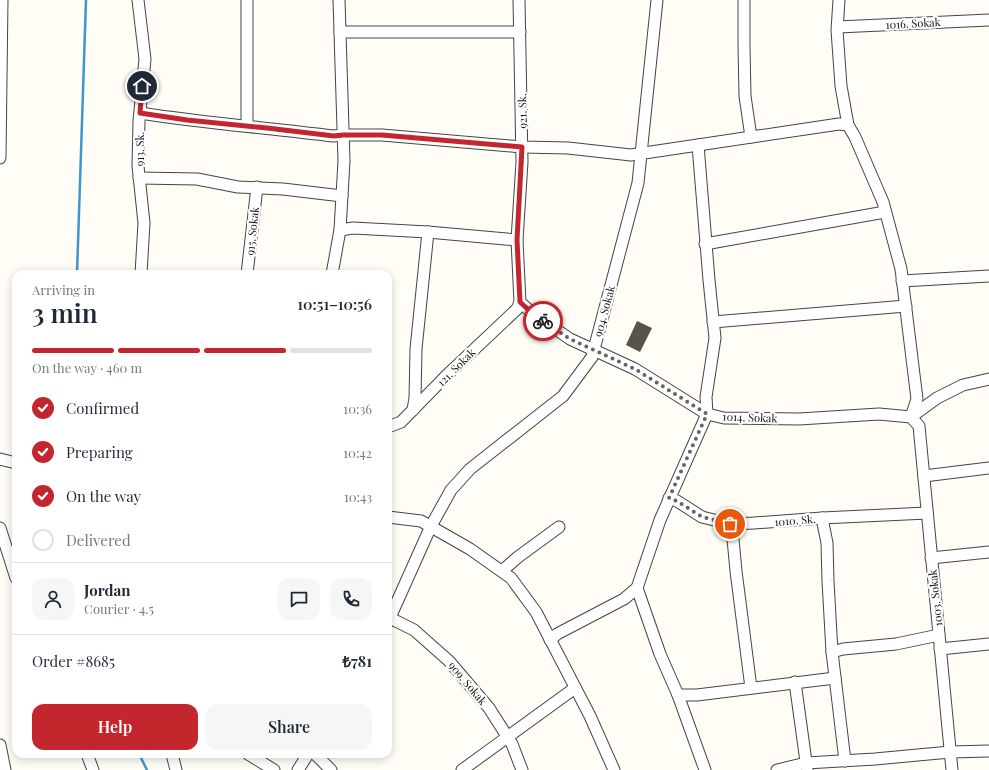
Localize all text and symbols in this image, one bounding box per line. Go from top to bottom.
street label: 1016. Sokak [885,14,941,32]
pin [125,69,159,103]
icon: home [131,75,153,97]
street label: 921. Sk. [514,93,530,129]
street label: 913. Sk. [132,131,147,166]
street label: 915. Sokak [242,206,262,256]
text: Arriving in [32,281,95,298]
street label: 904. Sokak [590,284,618,338]
text: 10:51–10:56 [297,294,372,314]
text: 3 min [32,295,98,330]
courier [523,301,563,341]
icon: bike [532,310,554,332]
street label: 121. Sokak [434,345,478,389]
text: On the way · 460 m [32,359,142,376]
icon: check [32,397,54,419]
text: Confirmed [66,398,139,418]
text: 10:36 [343,400,372,417]
street label: 1014. Sokak [722,409,778,425]
icon: check [32,441,54,463]
text: Preparing [66,442,133,462]
text: 10:42 [343,444,372,461]
icon: check [32,485,54,507]
text: On the way [66,486,141,506]
text: 10:43 [344,488,372,505]
pin [713,507,747,541]
street label: 1010. Sk. [774,511,817,529]
icon: bag [719,513,741,535]
text: Delivered [66,530,131,550]
street label: 1003. Sokak [925,569,945,627]
button: person [32,578,74,620]
button: chat [278,578,320,620]
button: phone [330,578,372,620]
text: Jordan [84,580,130,600]
text: Courier · 4.5 [84,600,154,617]
text: Order #8685 [32,651,115,671]
text: ₺781 [342,651,372,671]
street label: 909. Sokak [445,658,491,708]
button: Help [32,704,198,750]
button: Share [206,704,372,750]

